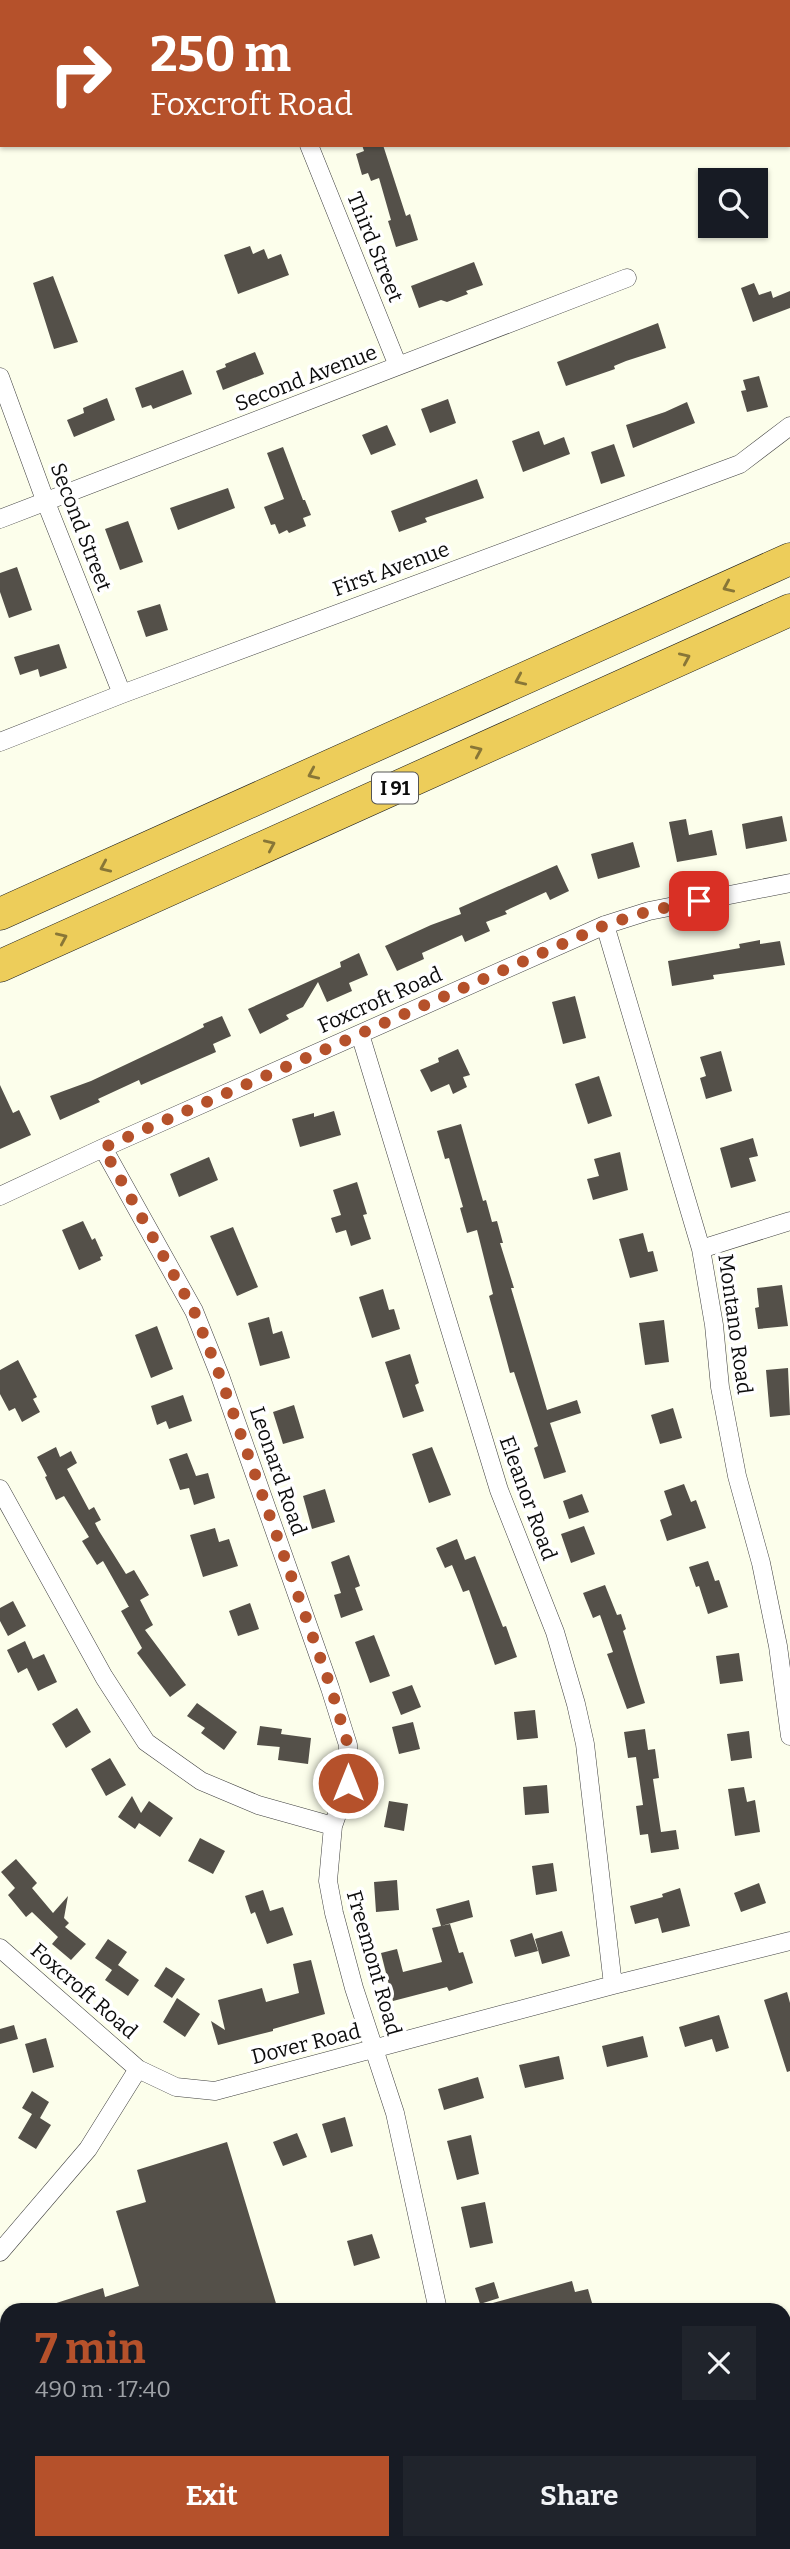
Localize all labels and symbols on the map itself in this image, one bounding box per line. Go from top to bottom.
street label: Third Street [341,188,409,306]
street label: Second Avenue [231,339,381,417]
street label: Second Street [45,459,118,595]
street label: First Avenue [329,536,453,602]
one-way arrow [723,579,735,593]
one-way arrow [677,652,690,666]
one-way arrow [515,672,527,686]
one-way arrow [470,745,482,759]
one-way arrow [308,766,320,780]
road number: I 91 [372,772,418,804]
one-way arrow [263,839,275,853]
one-way arrow [100,859,113,873]
pin [669,871,729,931]
one-way arrow [55,932,67,946]
street label: Foxcroft Road [314,961,446,1039]
street label: Montano Road [712,1252,758,1396]
street label: Leonard Road [244,1403,312,1539]
street label: Eleanor Road [494,1432,562,1564]
position arrow [311,1746,385,1820]
street label: Freemont Road [341,1887,407,2039]
street label: Foxcroft Road [25,1938,143,2044]
street label: Dover Road [249,2018,363,2070]

